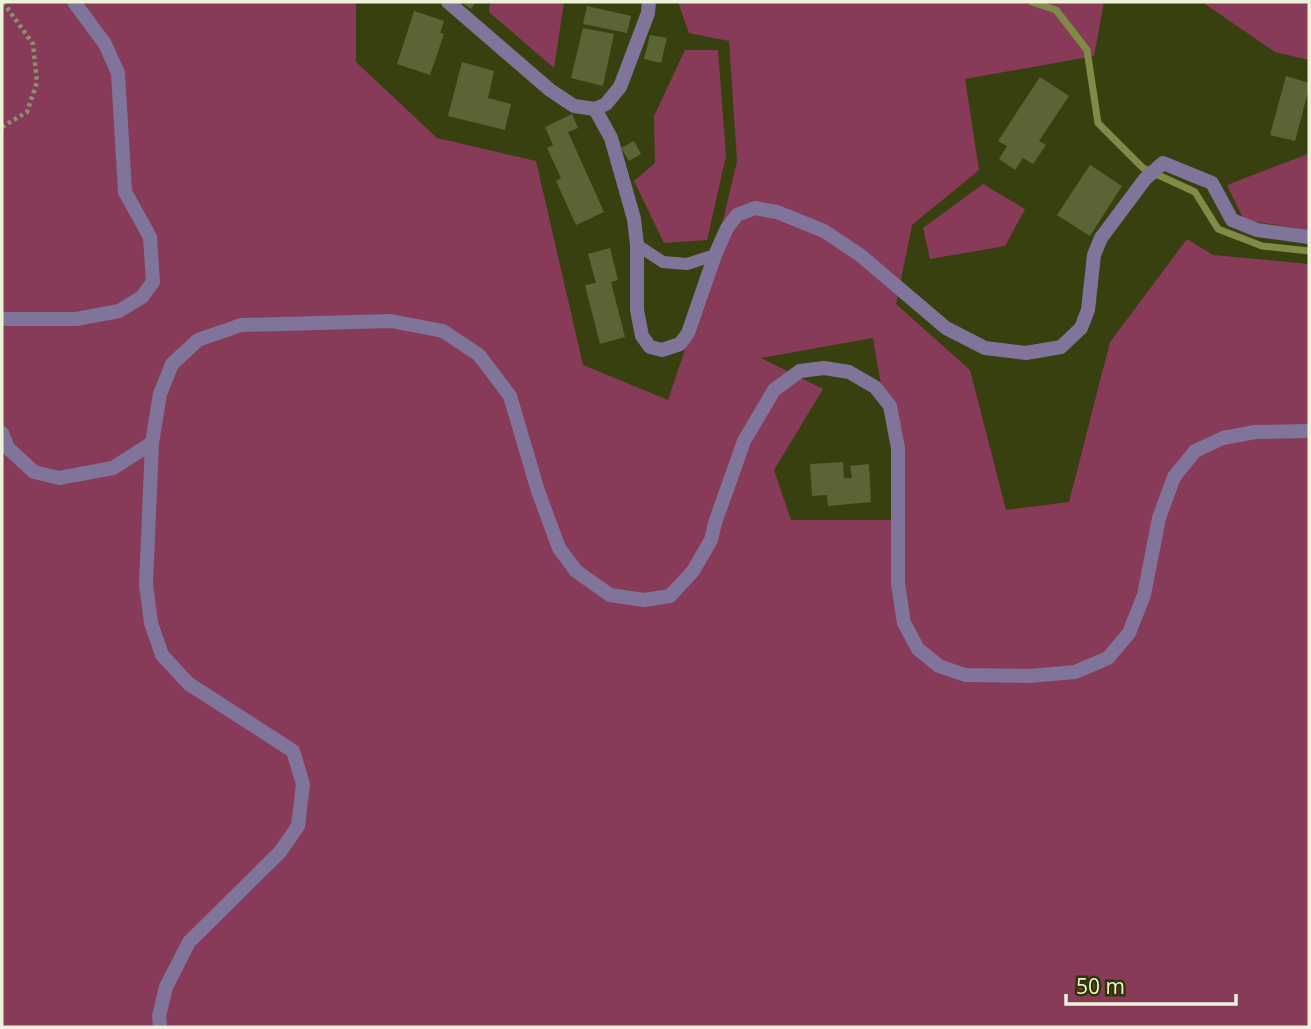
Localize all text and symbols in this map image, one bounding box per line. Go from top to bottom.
scale bar [1066,962,1236,1006]
text: 50 m [1076,972,1125,1000]

